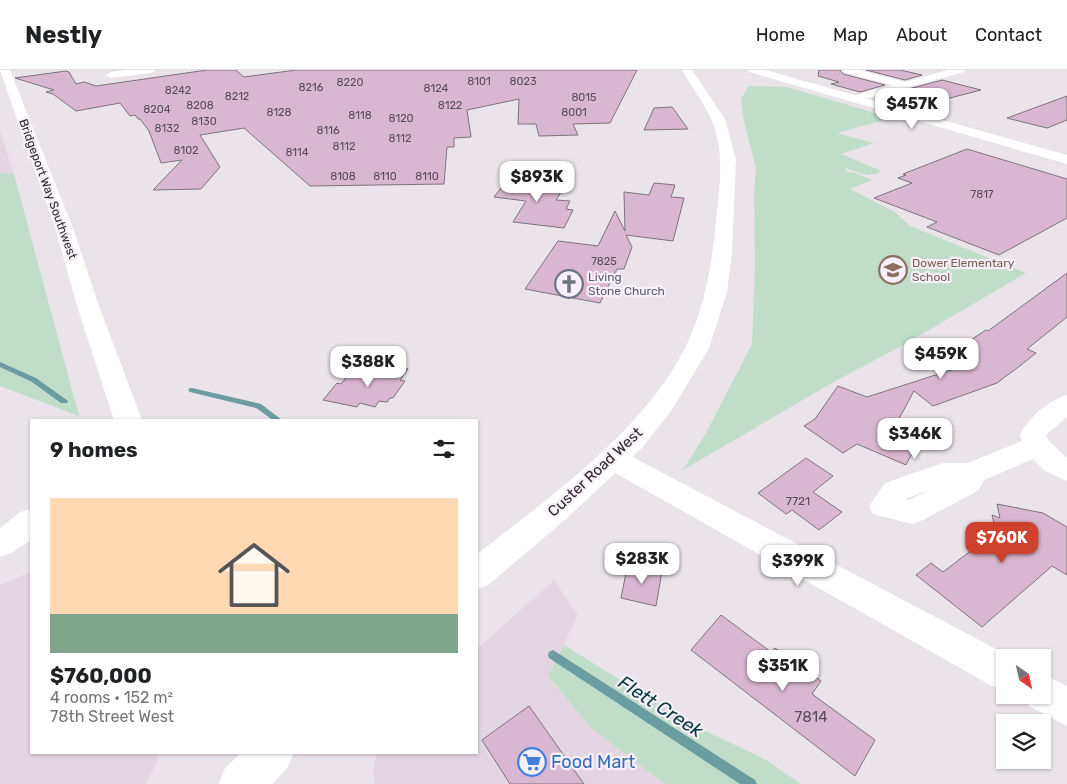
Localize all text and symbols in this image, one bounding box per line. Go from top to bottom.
text: Nestly [25,21,102,49]
text: Home [756,24,805,46]
text: Map [833,24,868,46]
text: About [896,24,947,46]
text: Contact [975,24,1042,46]
house number: 8101 [467,75,491,88]
house number: 8023 [509,75,537,88]
house number: 8220 [337,76,363,89]
house number: 8216 [299,81,324,94]
house number: 8124 [424,82,449,95]
house number: 8242 [165,84,191,97]
pin: $457K [877,88,947,130]
house number: 8212 [225,90,249,103]
house number: 8015 [571,91,597,104]
text: $457K [886,94,938,113]
house number: 8208 [186,99,214,112]
house number: 8122 [438,99,462,112]
house number: 8204 [143,103,171,116]
house number: 8128 [266,106,292,119]
house number: 8001 [561,106,587,119]
house number: 8118 [348,109,372,122]
house number: 8120 [388,112,414,125]
house number: 8130 [191,115,217,128]
street label: Bridgeport Way Southwest [16,117,80,261]
house number: 8132 [155,122,179,135]
house number: 8116 [316,124,340,137]
house number: 8112 [389,132,411,145]
house number: 8112 [333,140,355,153]
house number: 8102 [173,144,199,157]
house number: 8114 [285,146,309,159]
pin: $893K [502,160,572,203]
text: $893K [511,167,563,186]
house number: 8108 [330,170,356,183]
house number: 8110 [373,170,397,183]
house number: 8110 [415,170,439,183]
house number: 7817 [971,188,994,201]
house number: 7825 [591,255,617,268]
school or university icon: Dower Elementary School [878,255,908,285]
place label: Dower Elementary School [912,256,1015,284]
church icon: Living Stone Church [554,269,584,299]
place label: Living Stone Church [588,270,665,298]
pin: $459K [906,338,976,380]
text: $459K [915,344,967,363]
pin: $388K [333,346,403,388]
text: $388K [341,352,395,371]
pin: $346K [880,418,950,460]
street label: Custer Road West [544,424,646,520]
text: $346K [888,424,942,443]
icon: filters [430,435,458,463]
text: 9 homes [50,437,138,462]
house number: 7721 [786,494,810,508]
pin: $760K [967,522,1037,564]
text: $760K [976,528,1028,547]
icon: home [209,530,299,620]
pin: $283K [607,542,677,585]
pin: $399K [763,544,833,587]
text: $283K [615,549,669,568]
text: $399K [772,551,824,570]
north arrow [996,649,1051,704]
map controls [996,649,1051,769]
pin: $351K [748,650,818,692]
text: $351K [758,656,808,675]
text: $760,000 [50,663,152,688]
water label: Flett Creek [614,671,708,742]
text: 4 rooms · 152 m² [50,688,173,707]
text: 78th Street West [50,707,174,726]
house number: 7814 [795,708,827,726]
button: layers [996,714,1051,769]
supermarket icon: Food Mart [517,747,547,777]
place label: Food Mart [551,751,635,773]

